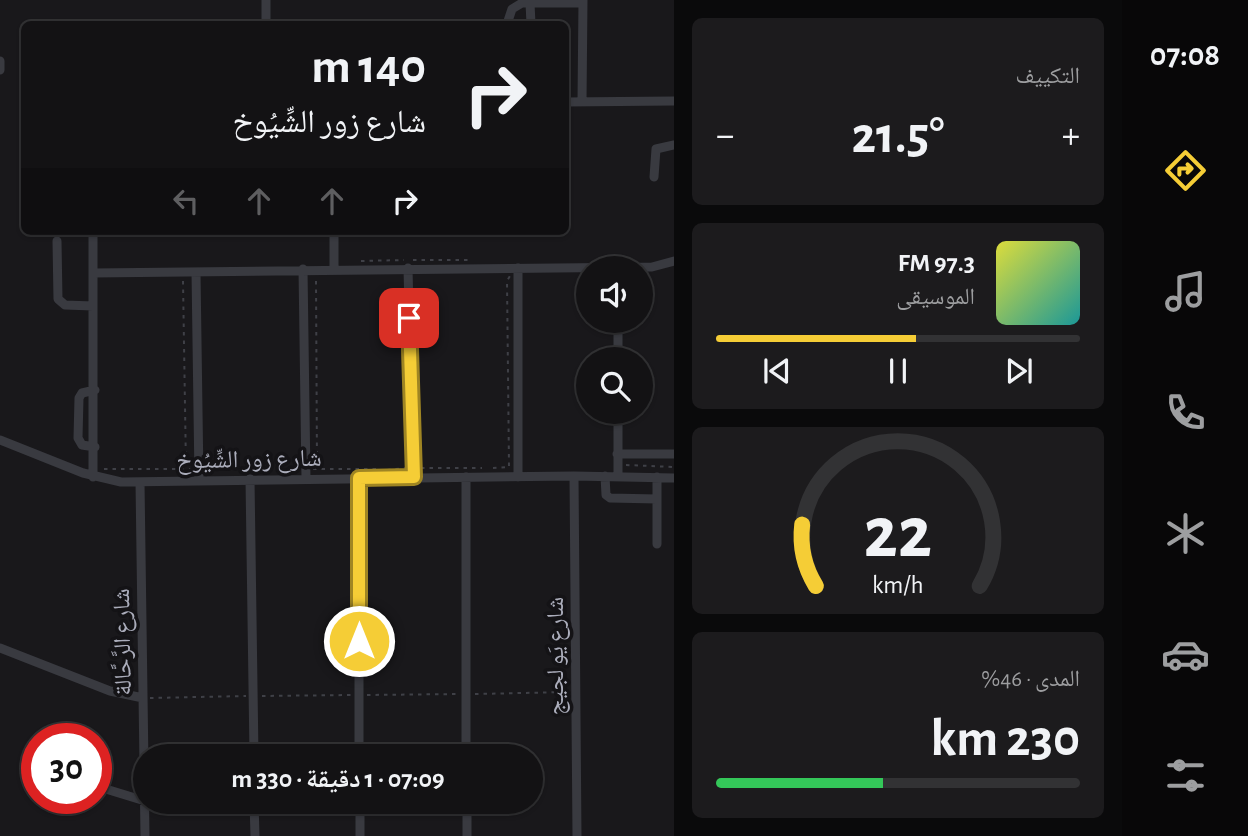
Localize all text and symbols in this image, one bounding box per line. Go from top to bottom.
text: 07:08 [1150,39,1220,71]
text: 140 m [311,43,426,92]
icon: right [450,49,541,140]
text: التكييف [1015,65,1080,88]
text: شارع زور الشِّيُوخ [232,106,426,138]
text: 21.5° [852,110,944,162]
text: − [716,117,734,155]
text: + [1062,117,1080,155]
icon: directions [1161,146,1210,195]
icon: left [167,182,205,220]
icon: ahead [240,182,278,220]
icon: ahead [313,182,351,220]
icon: right [386,182,424,220]
text: 97.3 FM [898,250,975,276]
map controls [576,256,653,424]
button: sound [576,256,653,333]
icon: music [1161,267,1210,316]
text: الموسيقى [896,286,975,309]
pin [379,288,439,348]
icon: arrive [390,299,428,337]
button: search [576,347,653,424]
icon: previous [758,352,796,390]
icon: pause [879,352,917,390]
icon: next [1000,352,1038,390]
icon: phone [1161,388,1210,437]
street label: شارع زور الشِّيُوخ [176,445,322,475]
text: 22 [864,499,932,572]
icon: climate [1161,509,1210,558]
text: km/h [872,573,924,598]
street label: شارع الرَّحَّالة [109,588,138,696]
street label: شارع يَو لجيج [544,597,570,715]
position arrow [322,604,396,678]
icon: car [1161,630,1210,679]
text: المدى · 46% [981,668,1080,691]
text: 230 km [930,713,1080,765]
speed limit sign: 30 [21,723,112,814]
icon: filters [1161,751,1210,800]
text: 07:09 · 1 دقيقة · 330 m [231,766,445,792]

